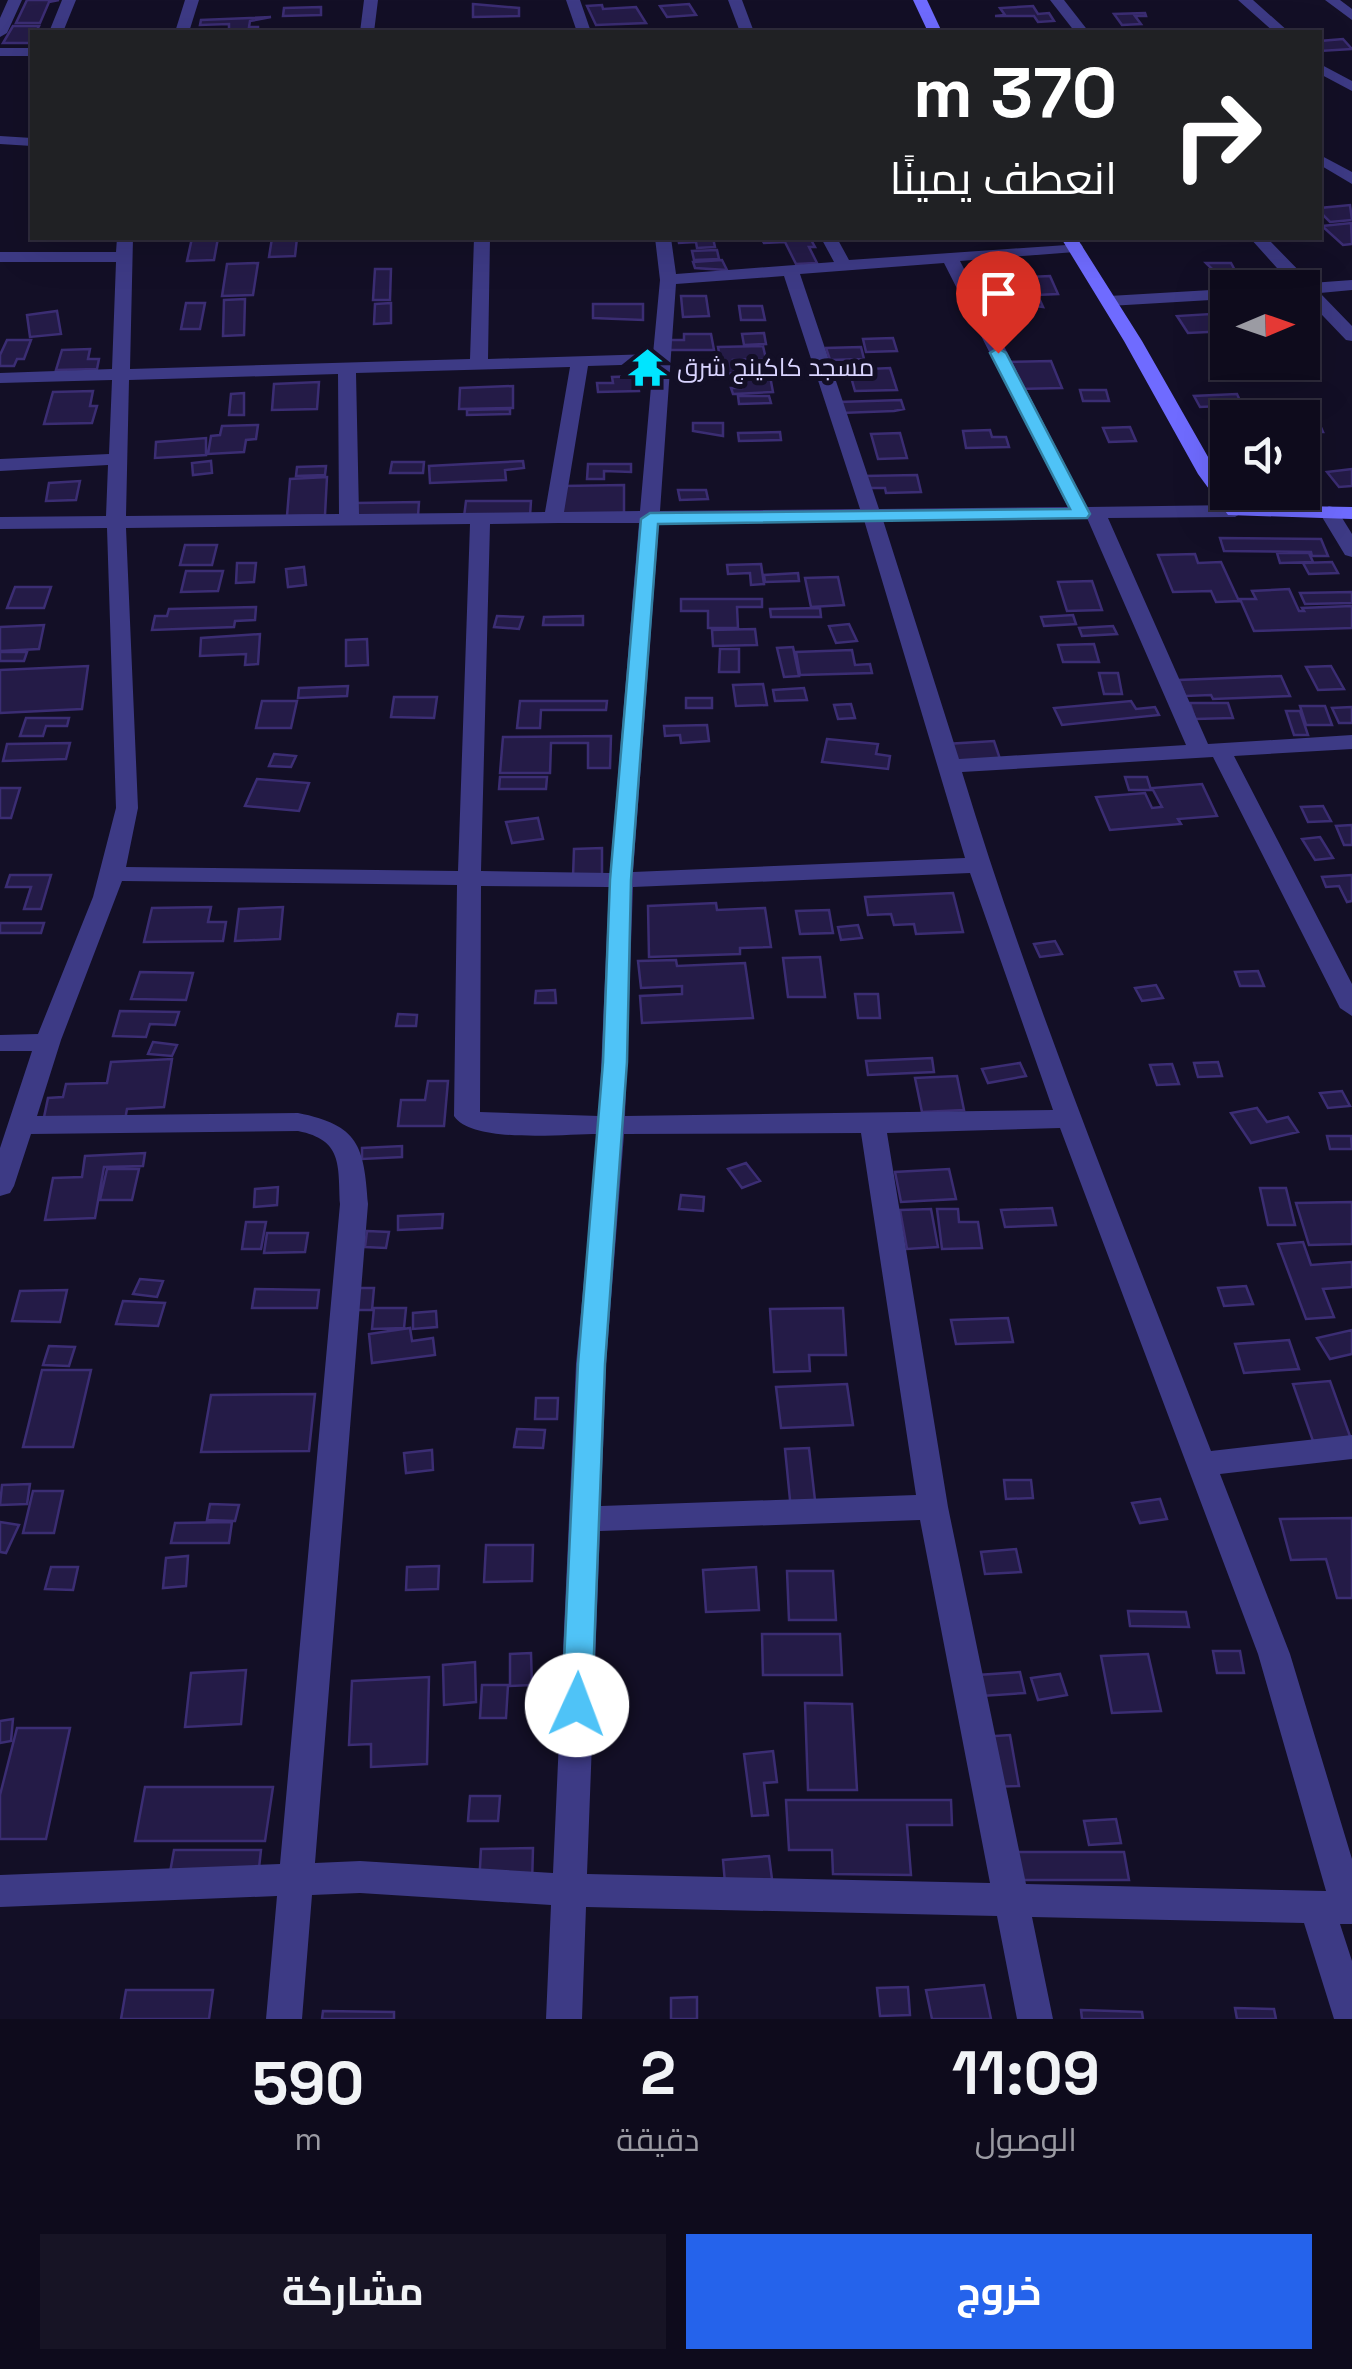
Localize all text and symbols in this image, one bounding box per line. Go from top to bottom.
text: 370 m [913,48,1117,137]
icon: right [1152,70,1282,200]
text: انعطف يمينًا [889,150,1117,207]
pin [956,251,1041,354]
icon: arrive [971,266,1026,321]
north arrow [1210,270,1320,380]
map controls [1210,270,1320,510]
temple icon: مسجد كاكينج شرق [626,346,668,388]
place label: مسجد كاكينج شرق [677,351,874,384]
button: sound [1210,400,1320,510]
position arrow [525,1653,629,1757]
text: 2 [640,2035,676,2112]
text: 11:09 [952,2035,1100,2112]
text: 590 [252,2045,364,2122]
text: m [294,2119,322,2159]
text: دقيقة [616,2120,700,2160]
text: الوصول [975,2120,1077,2160]
button: مشاركة [40,2234,666,2349]
button: خروج [686,2234,1312,2349]

